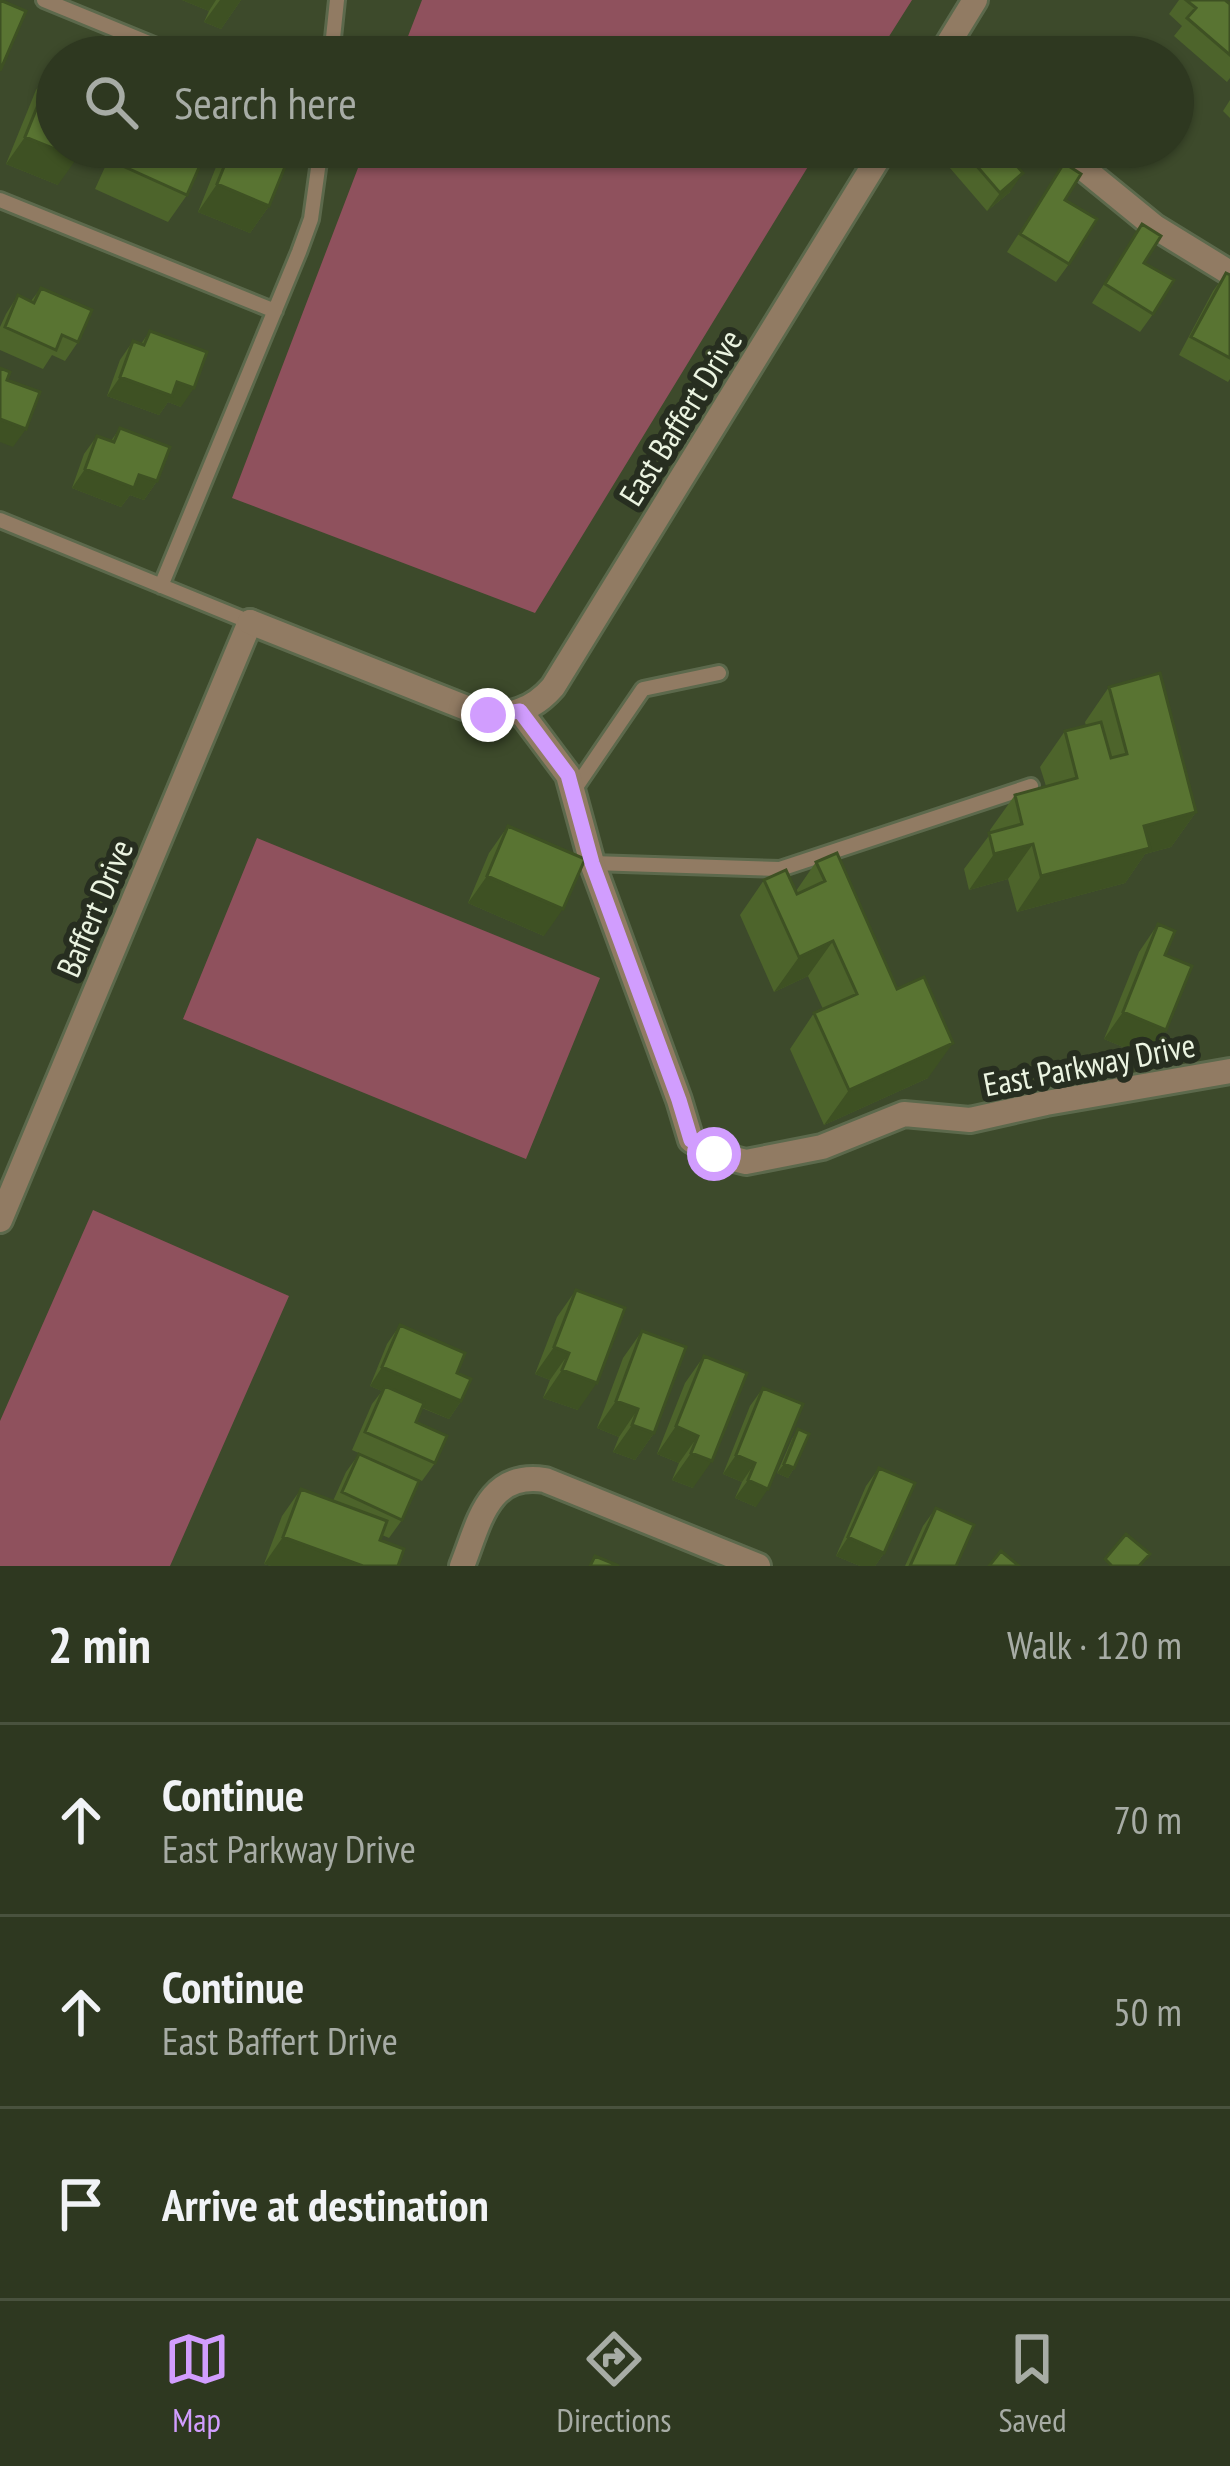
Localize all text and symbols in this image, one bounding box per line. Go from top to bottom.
search box [36,36,1194,168]
icon: search [78,69,144,135]
text: Search here [174,73,357,131]
street label: East Baffert Drive [609,321,751,513]
route end [461,688,515,742]
street label: Baffert Drive [46,833,142,983]
street label: East Parkway Drive [980,1022,1198,1106]
route start [687,1127,741,1181]
text: 2 min [48,1611,151,1677]
text: Walk · 120 m [1007,1619,1182,1670]
text: Continue [162,1765,304,1823]
icon: ahead [48,1787,114,1853]
text: 70 m [1113,1794,1182,1845]
text: East Parkway Drive [162,1823,416,1874]
text: Continue [162,1957,304,2015]
icon: ahead [48,1979,114,2045]
text: 50 m [1113,1986,1182,2037]
text: East Baffert Drive [162,2015,398,2066]
icon: arrive [48,2171,114,2237]
text: Arrive at destination [162,2175,489,2233]
tab: Map [164,2326,230,2441]
tab: Directions [557,2326,671,2441]
tab: Saved [998,2326,1066,2441]

